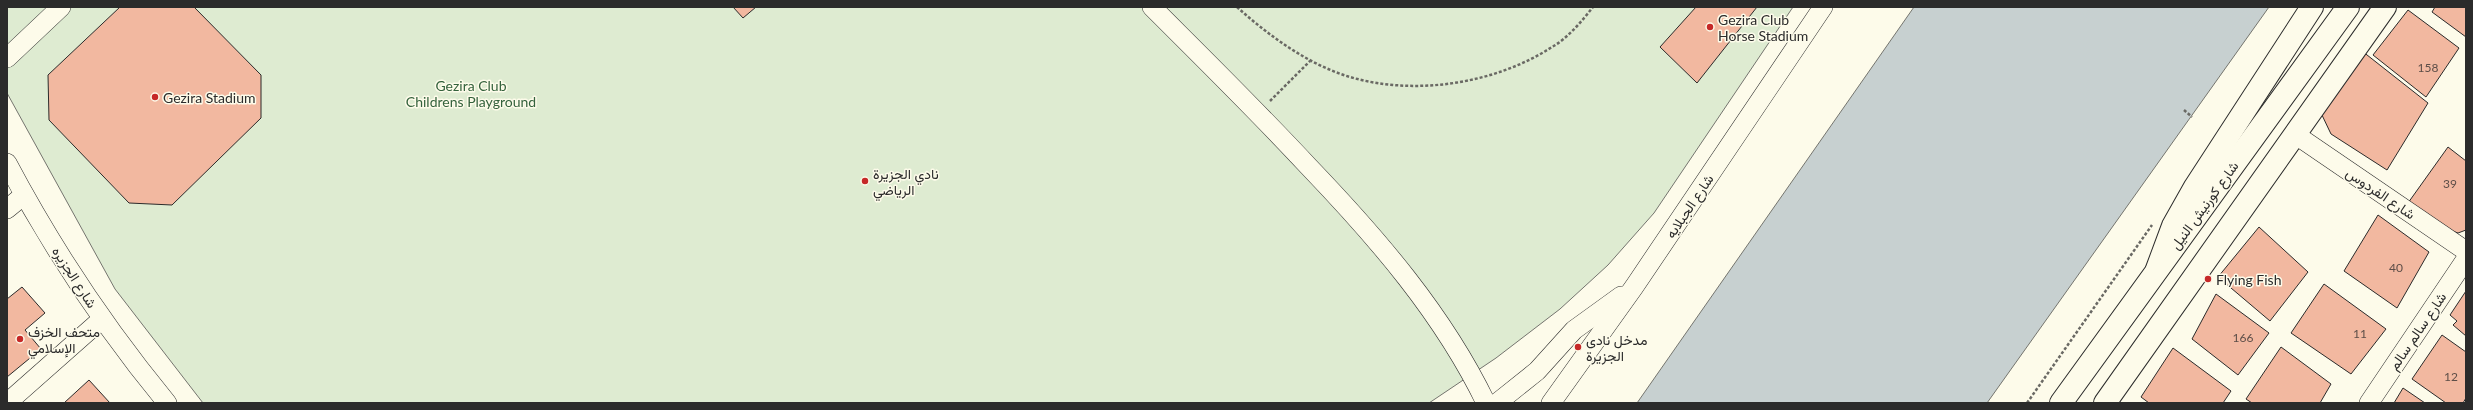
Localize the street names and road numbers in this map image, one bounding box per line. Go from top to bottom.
street label: شارع كورنيش النيل [2166,158,2244,254]
street label: شارع الفردوس [2342,164,2419,225]
street label: شارع الجبلايه [1661,171,1719,243]
street label: شارع الجزيره [46,243,101,312]
street label: شارع سالم سالم [2385,289,2452,375]

